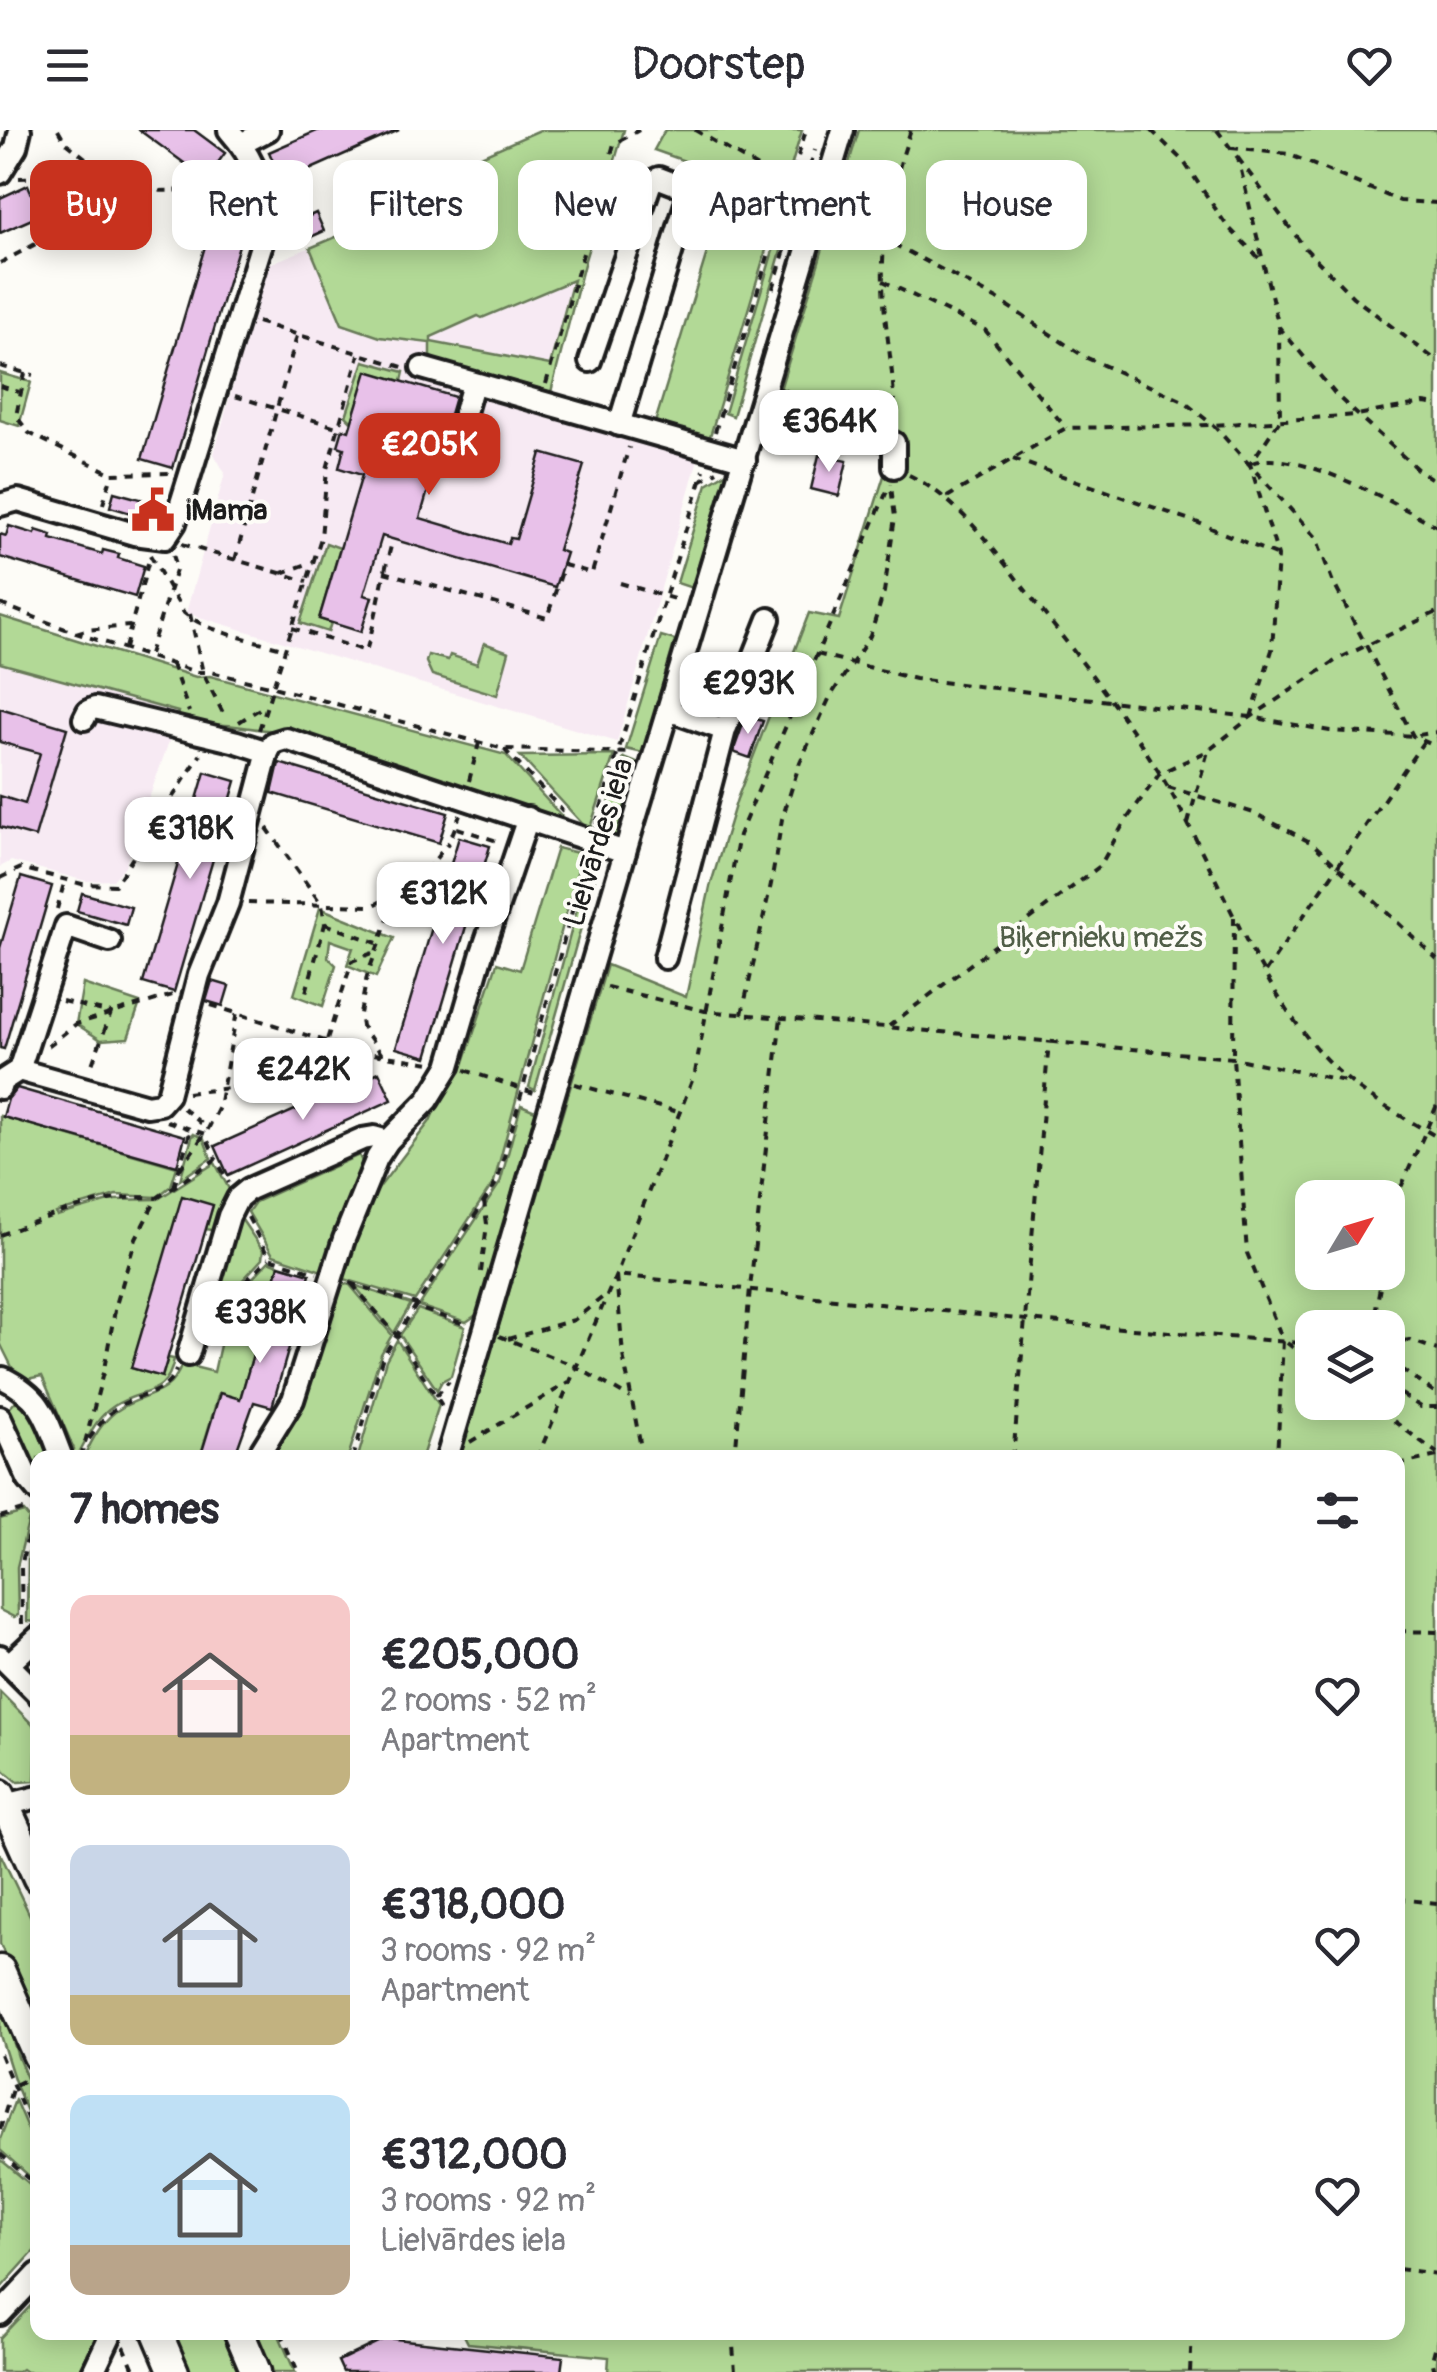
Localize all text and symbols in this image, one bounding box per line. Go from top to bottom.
text: Doorstep [631,37,806,93]
icon: menu [40,38,95,93]
icon: heart [1342,38,1397,93]
chip: Buy [30,160,152,250]
chip: Rent [172,160,313,250]
chip: Filters [333,160,498,250]
chip: New [518,160,652,250]
chip: Apartment [672,160,906,250]
chip: House [926,160,1087,250]
pin: €364K [759,390,899,475]
text: €364K [781,402,877,442]
pin: €205K [359,413,499,498]
text: €205K [380,425,478,465]
public building icon: iMama [129,486,177,534]
place label: iMama [186,492,268,529]
pin: €293K [678,652,818,737]
text: €293K [702,664,794,704]
street label: Lielvārdes iela [555,753,642,931]
pin: €318K [120,797,260,882]
text: €318K [147,809,233,849]
pin: €312K [373,862,513,947]
text: €312K [399,874,487,914]
park label: Biķernieku mežs [999,919,1203,956]
pin: €242K [233,1038,373,1123]
text: €242K [256,1050,350,1090]
north arrow [1295,1180,1405,1290]
map controls [1295,1180,1405,1420]
pin: €338K [190,1281,330,1366]
text: €338K [214,1293,306,1333]
button: layers [1295,1310,1405,1420]
icon: filters [1310,1483,1365,1538]
text: 7 homes [70,1484,219,1536]
text: €205,000 [380,1629,579,1681]
icon: home [150,1635,270,1755]
icon: heart [1310,1668,1365,1723]
text: 2 rooms · 52 m² [380,1681,597,1721]
text: Apartment [380,1721,529,1761]
text: €318,000 [380,1879,565,1931]
icon: home [150,1885,270,2005]
icon: heart [1310,1918,1365,1973]
text: 3 rooms · 92 m² [380,1931,596,1971]
text: Apartment [380,1971,529,2011]
text: €312,000 [380,2129,568,2181]
icon: home [150,2135,270,2255]
icon: heart [1310,2168,1365,2223]
text: 3 rooms · 92 m² [380,2181,596,2221]
text: Lielvārdes iela [380,2221,566,2261]

